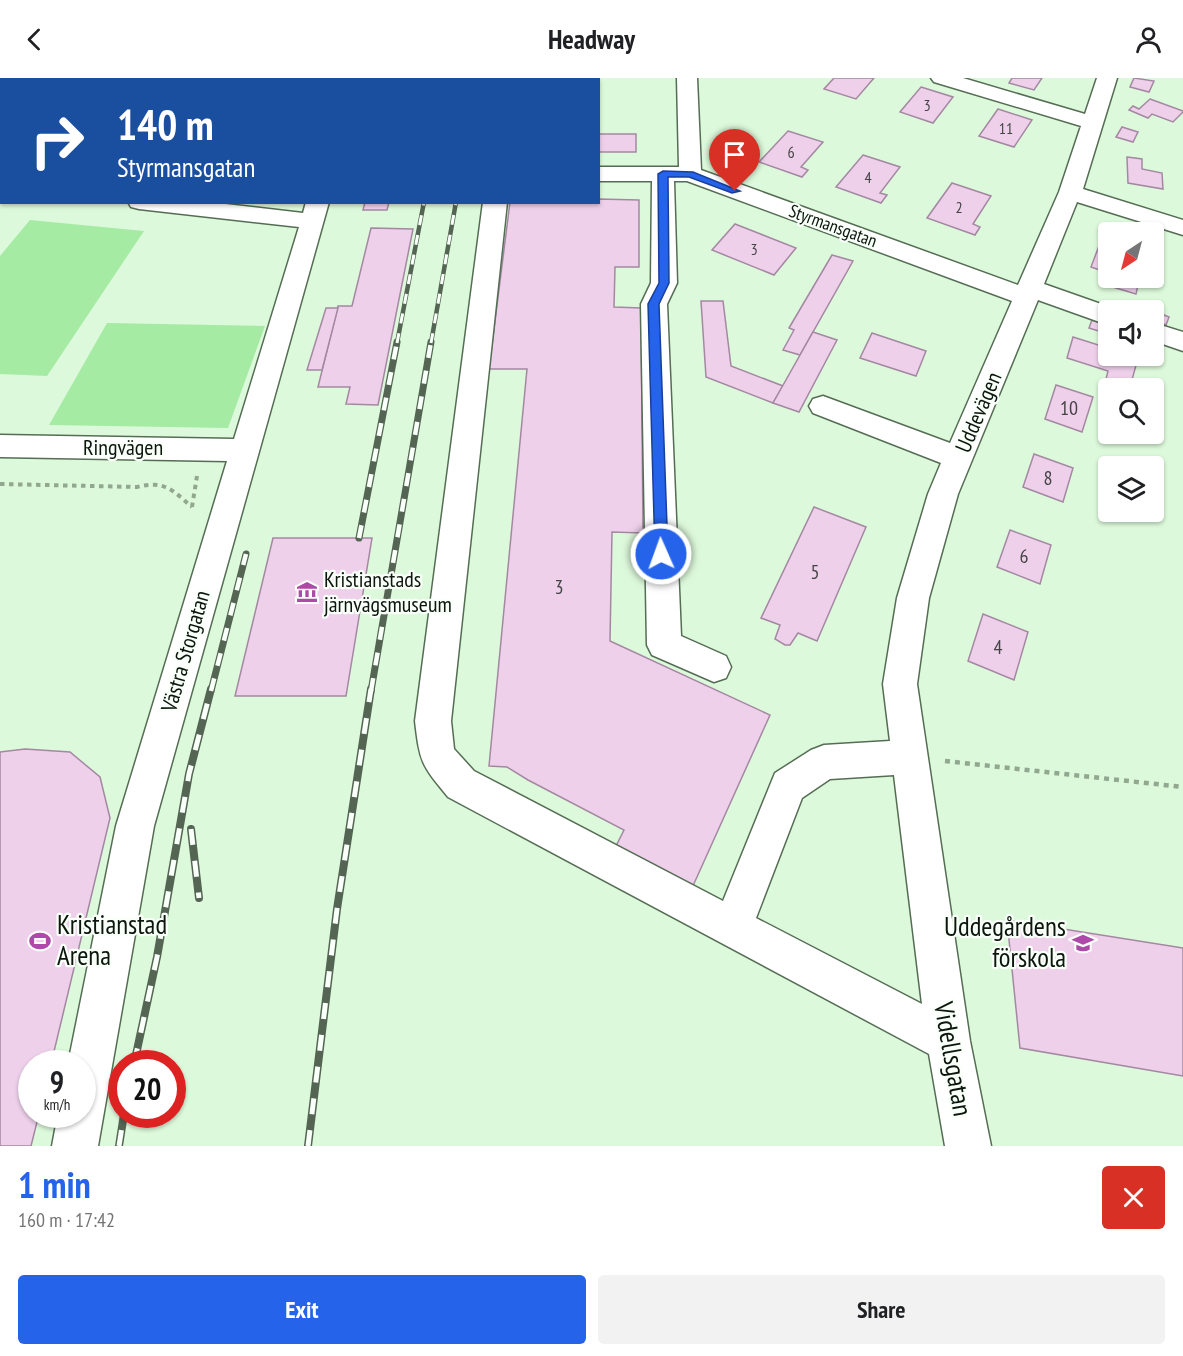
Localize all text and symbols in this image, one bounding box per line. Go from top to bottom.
text: Headway [548,22,635,56]
icon: back [18,23,51,56]
icon: person [1132,23,1165,56]
house number: 3 [923,95,931,115]
text: 140 m [117,97,214,152]
icon: right [18,102,96,180]
house number: 11 [999,118,1013,138]
pin [709,129,760,191]
icon: arrive [718,138,751,171]
house number: 6 [787,142,795,162]
text: Styrmansgatan [117,150,255,184]
house number: 4 [864,167,872,187]
house number: 2 [955,197,963,217]
street label: Styrmansgatan [786,199,880,252]
north arrow [1098,222,1164,288]
map controls [1098,222,1164,522]
house number: 3 [750,239,758,259]
button: sound [1098,300,1164,366]
street label: Uddevägen [949,367,1007,457]
button: search [1098,378,1164,444]
house number: 10 [1060,395,1078,421]
street label: Ringvägen [83,433,163,461]
button: layers [1098,456,1164,522]
house number: 8 [1044,465,1053,491]
position arrow [629,522,693,586]
house number: 6 [1020,543,1029,569]
house number: 5 [811,559,820,585]
place label: Kristianstads järnvägsmuseum [324,565,452,618]
house number: 3 [555,574,564,600]
museum icon: Kristianstads järnvägsmuseum [295,580,319,604]
street label: Västra Storgatan [154,587,216,716]
house number: 4 [994,634,1003,660]
place label: Kristianstad Arena [57,907,167,972]
place label: Uddegårdens förskola [944,909,1066,974]
sports icon: Kristianstad Arena [28,929,52,953]
school or university icon: Uddegårdens förskola [1071,931,1095,955]
street label: Videllsgatan [927,998,981,1119]
speed limit sign: 20 [108,1050,186,1128]
text: 9 [50,1062,64,1101]
text: km/h [44,1095,70,1114]
text: 1 min [18,1161,91,1208]
button: close [1102,1166,1165,1229]
text: 160 m · 17:42 [18,1207,115,1233]
button: Exit [18,1275,586,1344]
button: Share [598,1275,1165,1344]

